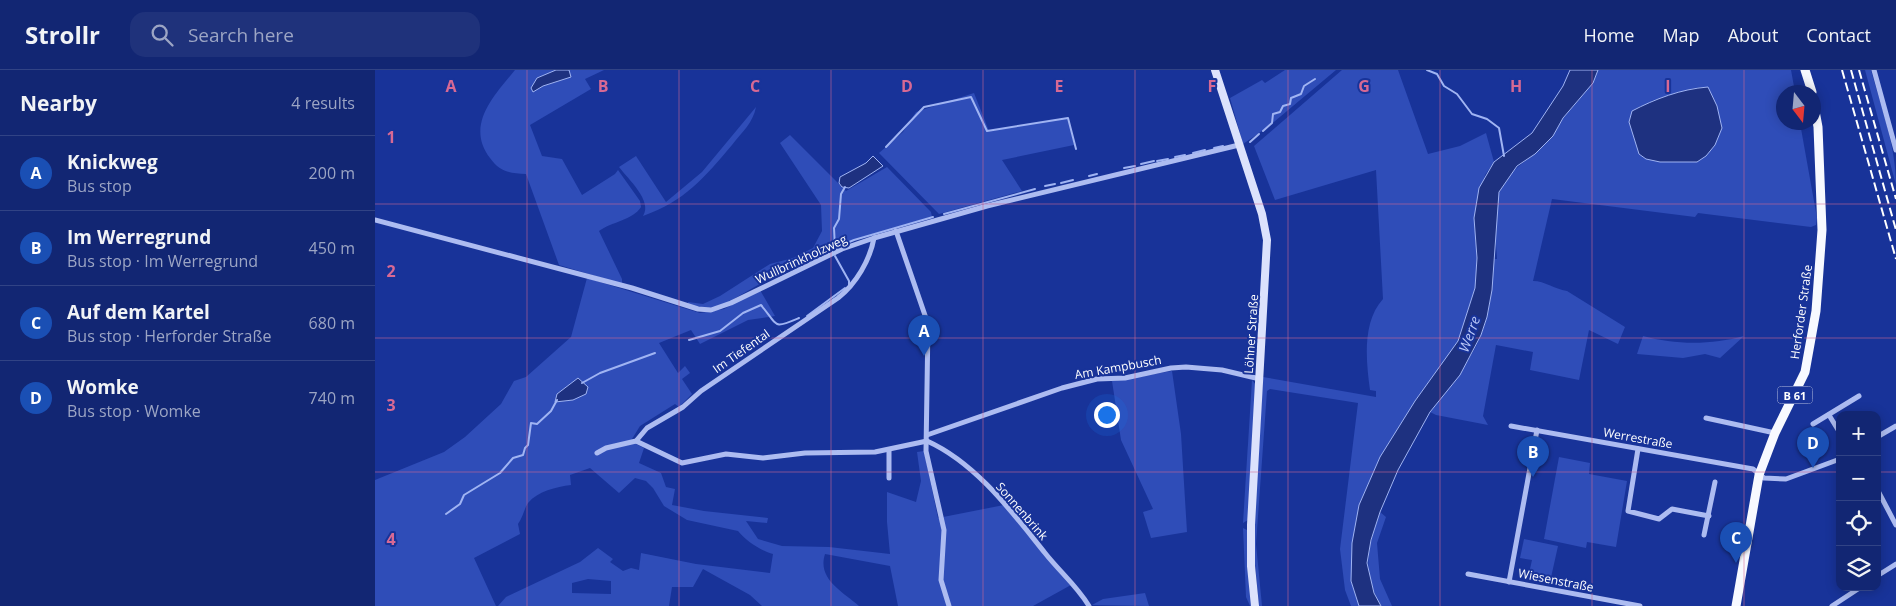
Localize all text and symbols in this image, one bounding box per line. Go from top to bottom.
search box [130,12,480,57]
text: Strollr [25,18,100,51]
icon: search [148,21,176,49]
text: Search here [188,22,294,48]
text: Home [1584,23,1634,47]
text: Map [1662,23,1700,47]
text: About [1728,23,1778,47]
text: Contact [1806,23,1871,47]
text: A [445,75,457,97]
text: B [598,75,608,97]
text: C [750,75,760,97]
text: D [901,75,913,97]
text: E [1055,75,1064,97]
text: F [1208,75,1216,97]
text: G [1358,75,1370,97]
text: H [1510,75,1522,97]
text: I [1665,75,1671,97]
north arrow [1776,85,1821,130]
text: Nearby [20,89,97,117]
text: 4 results [291,92,355,114]
text: 1 [386,126,396,148]
text: Knickweg [67,149,158,175]
text: A [30,162,42,184]
text: 200 m [309,162,355,184]
text: Bus stop [67,175,132,197]
text: Im Werregrund [67,224,211,250]
street label: Wullbrinkholzweg [752,230,850,288]
text: B [31,237,41,259]
text: 450 m [309,237,355,259]
text: Bus stop · Im Werregrund [67,250,258,272]
text: 2 [386,260,396,282]
street label: Herforder Straße [1786,263,1816,360]
street label: Löhner Straße [1240,293,1262,374]
text: Auf dem Kartel [67,299,210,325]
text: C [31,312,41,334]
text: 680 m [309,312,355,334]
water label: Werre [1454,313,1484,355]
pin: A [908,315,940,356]
text: Bus stop · Herforder Straße [67,325,271,347]
street label: Im Tiefental [709,325,773,377]
street label: Am Kampbusch [1073,351,1163,383]
text: Womke [67,374,139,400]
road number: B 61 [1777,386,1813,404]
text: D [30,387,42,409]
text: 740 m [309,387,355,409]
text: 3 [386,394,396,416]
text: Bus stop · Womke [67,400,201,422]
your location [1094,402,1120,428]
map controls [1836,411,1881,591]
button: + [1836,411,1881,456]
street label: Werrestraße [1602,424,1674,453]
pin: D [1797,427,1829,468]
pin: B [1517,436,1549,477]
button: − [1836,456,1881,501]
street label: Sonnenbrink [992,478,1052,544]
button: locate [1836,501,1881,546]
pin: C [1720,522,1752,563]
text: 4 [386,528,396,550]
button: layers [1836,546,1881,591]
street label: Wiesenstraße [1517,564,1595,596]

